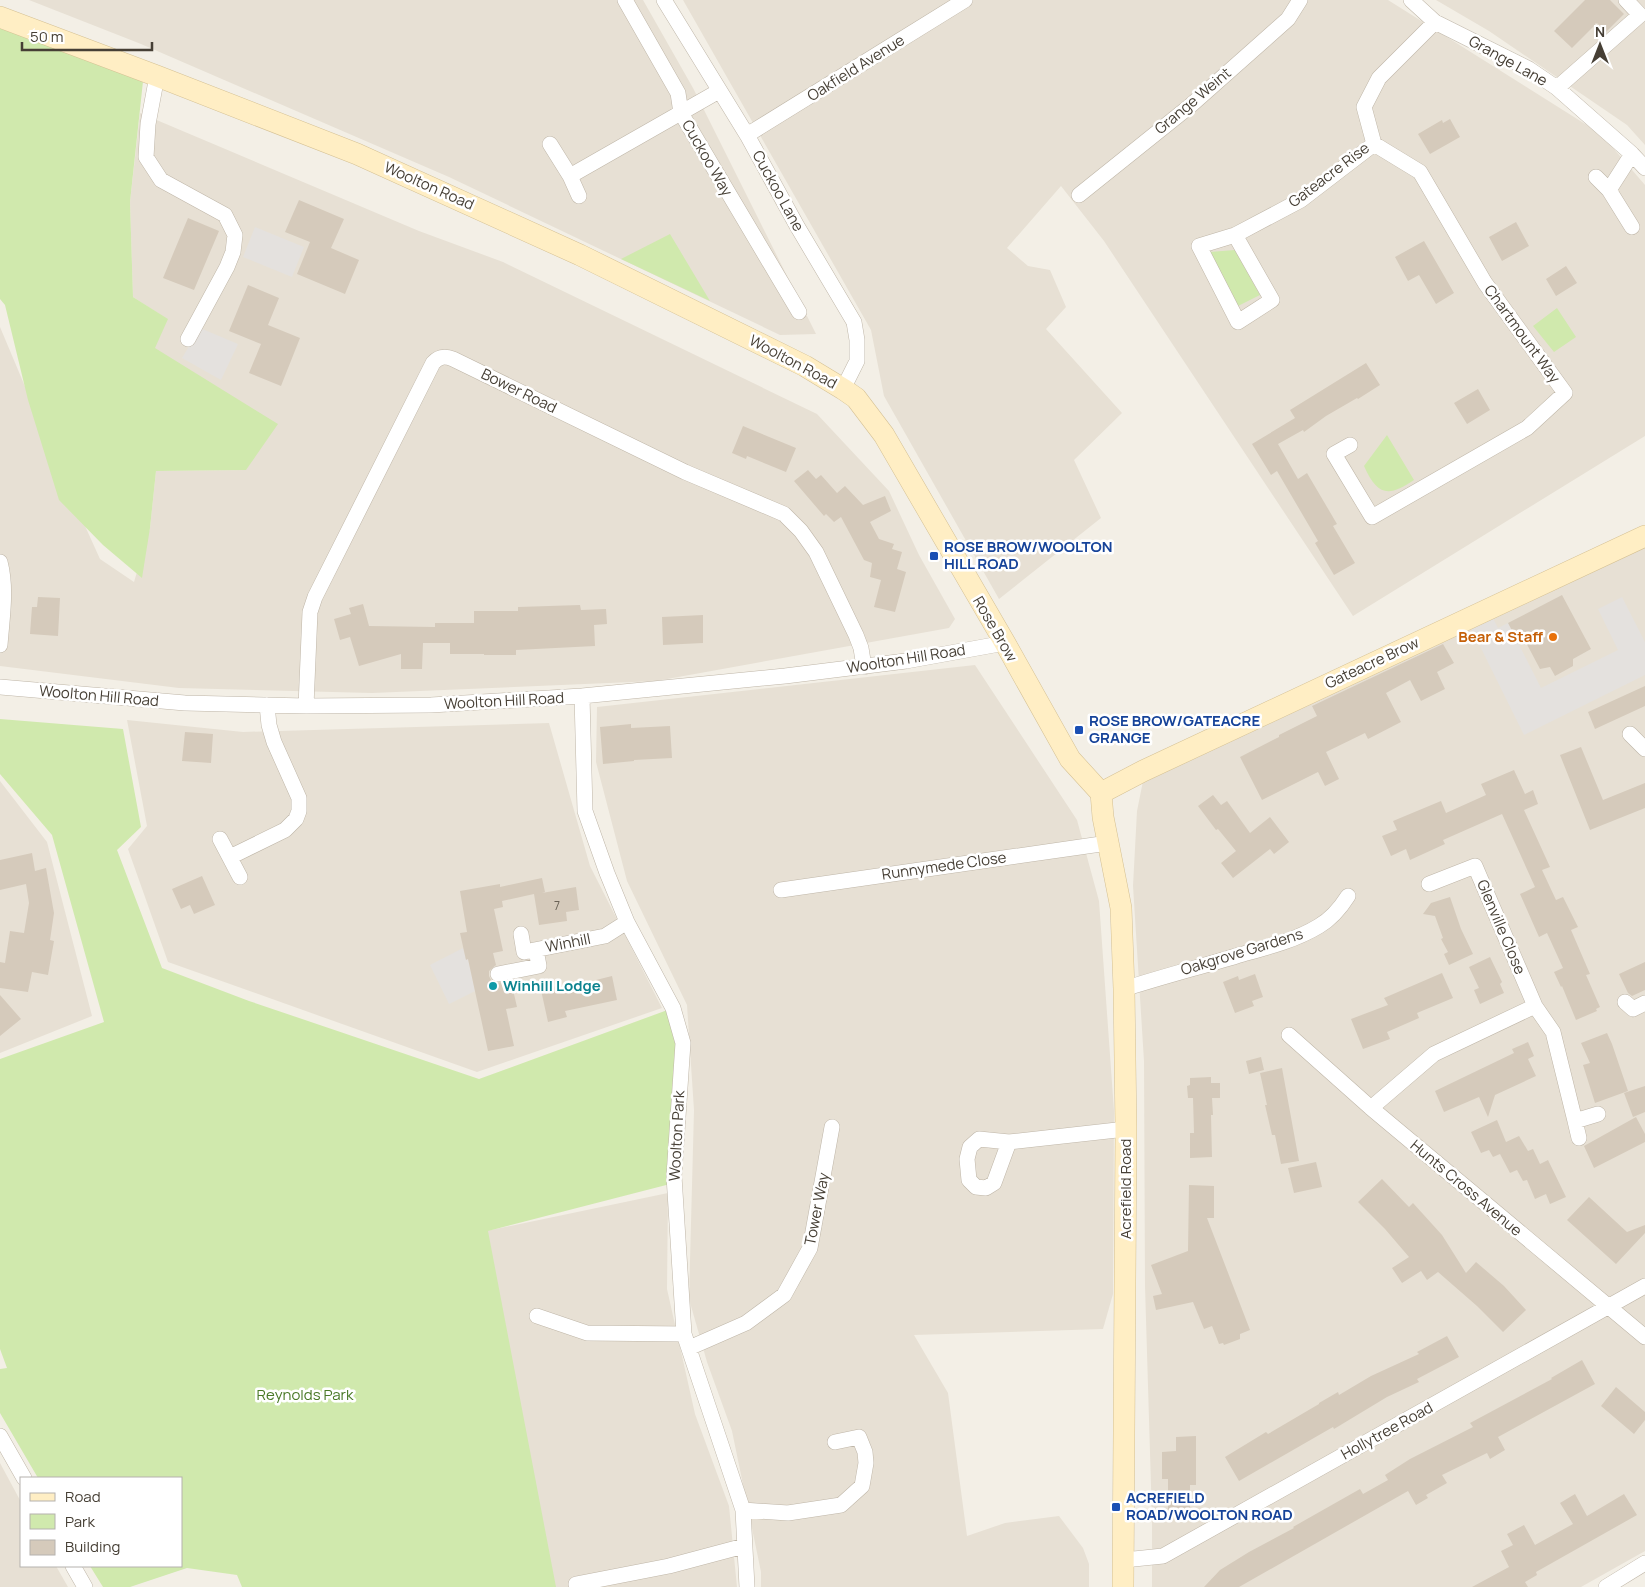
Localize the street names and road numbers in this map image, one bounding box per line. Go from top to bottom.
street label: Oakfield Avenue [803,29,909,106]
street label: Grange Lane [1465,30,1552,91]
street label: Grange Weint [1150,62,1235,139]
street label: Cuckoo Way [677,116,738,200]
street label: Gateacre Rise [1284,137,1374,212]
street label: Cuckoo Lane [748,146,809,235]
street label: Woolton Road [381,156,478,215]
street label: Chartmount Way [1480,280,1565,387]
street label: Woolton Road [746,330,841,393]
street label: Bower Road [478,363,561,418]
street label: Rose Brow [968,592,1023,666]
street label: Gateacre Brow [1321,631,1423,693]
street label: Woolton Hill Road [845,639,967,678]
street label: Woolton Hill Road [38,680,160,711]
street label: Woolton Hill Road [443,687,565,714]
street label: Runnymede Close [880,846,1008,885]
street label: Glenville Close [1472,876,1531,978]
street label: Oakgrove Gardens [1178,923,1306,980]
street label: Winhill [544,928,592,957]
street label: Woolton Park [664,1090,689,1182]
street label: Hunts Cross Avenue [1406,1135,1527,1241]
street label: Acrefield Road [1115,1139,1136,1239]
street label: Tower Way [799,1171,834,1247]
street label: Hollytree Road [1337,1397,1436,1464]

